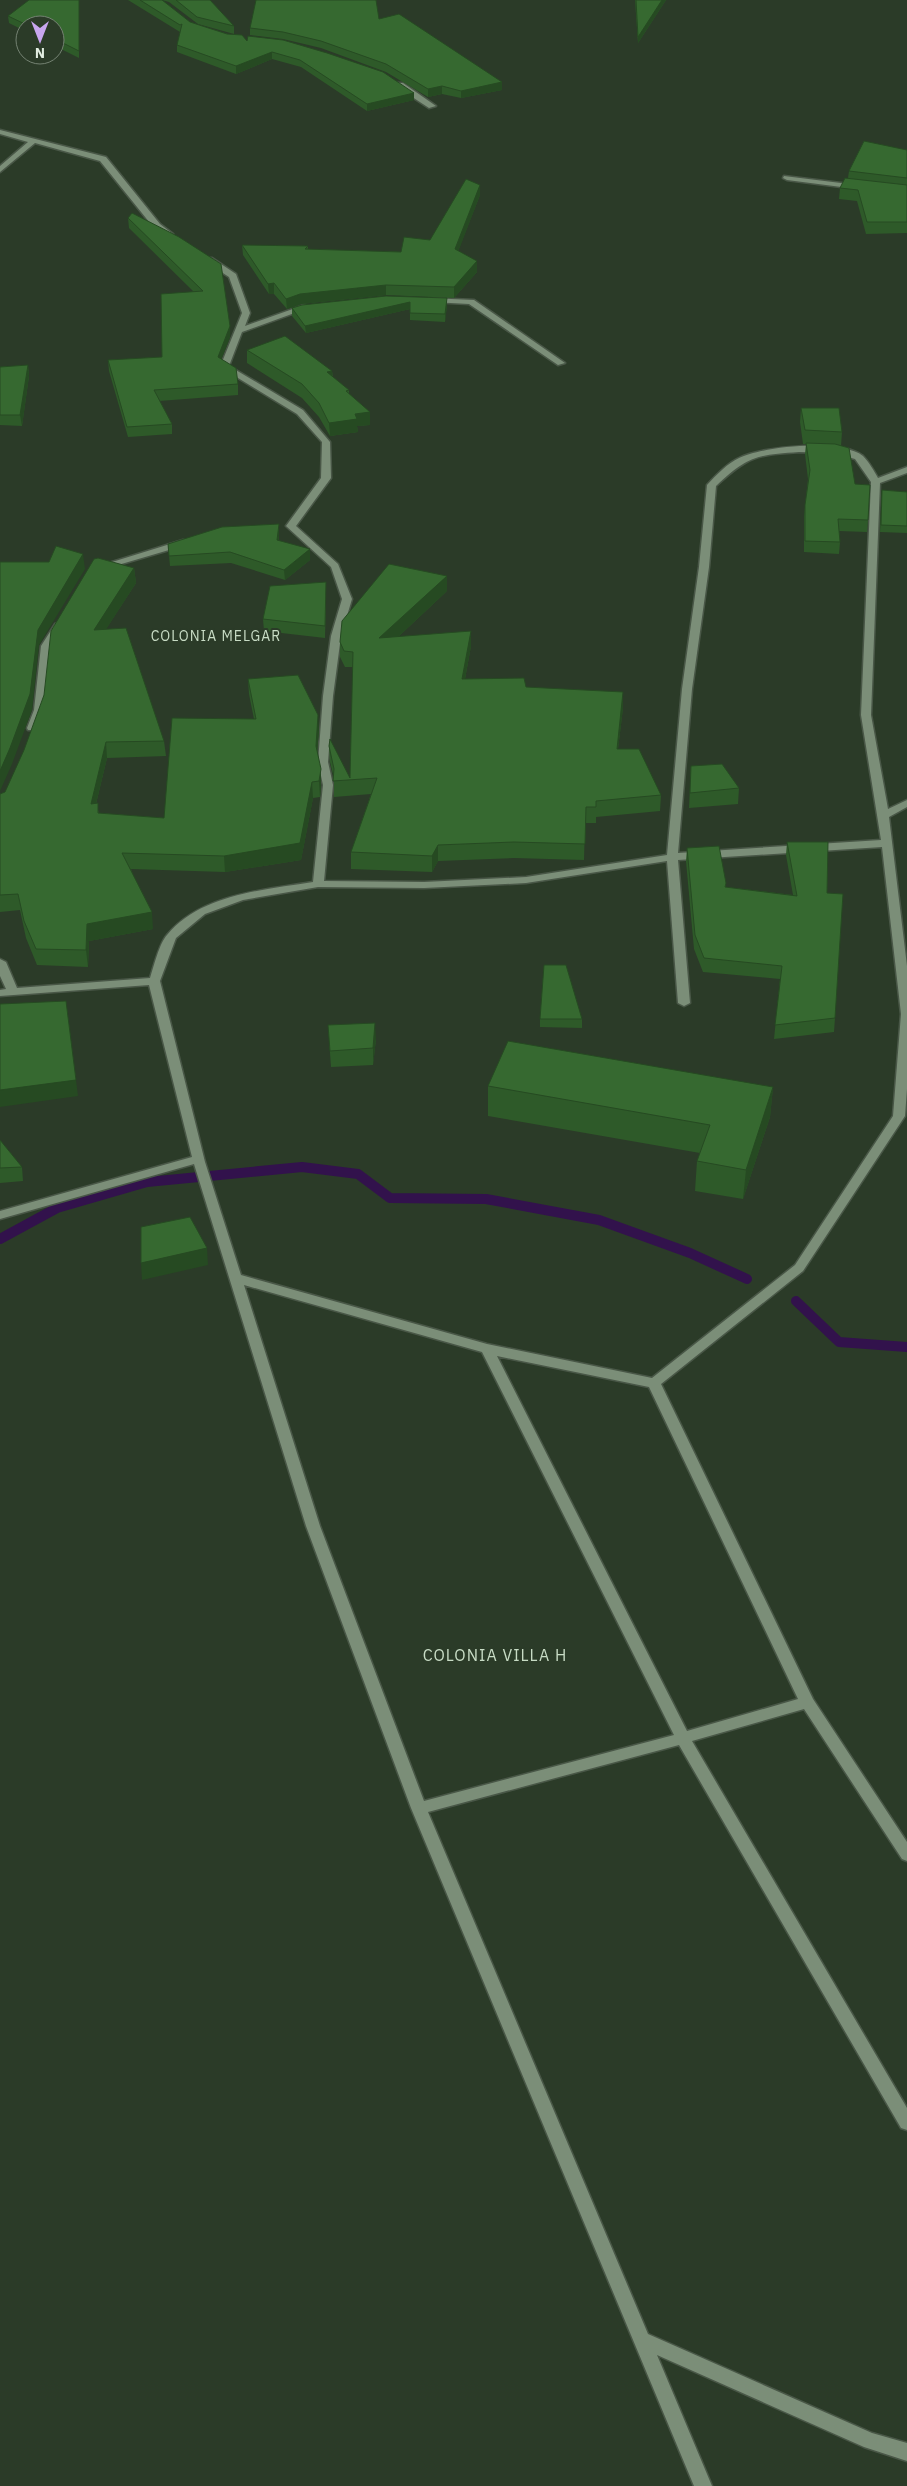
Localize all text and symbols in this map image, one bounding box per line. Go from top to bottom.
north arrow [15,15,65,65]
text: N [35,44,45,62]
district label: COLONIA MELGAR [151,627,281,645]
district label: COLONIA VILLA H [423,1645,567,1665]

